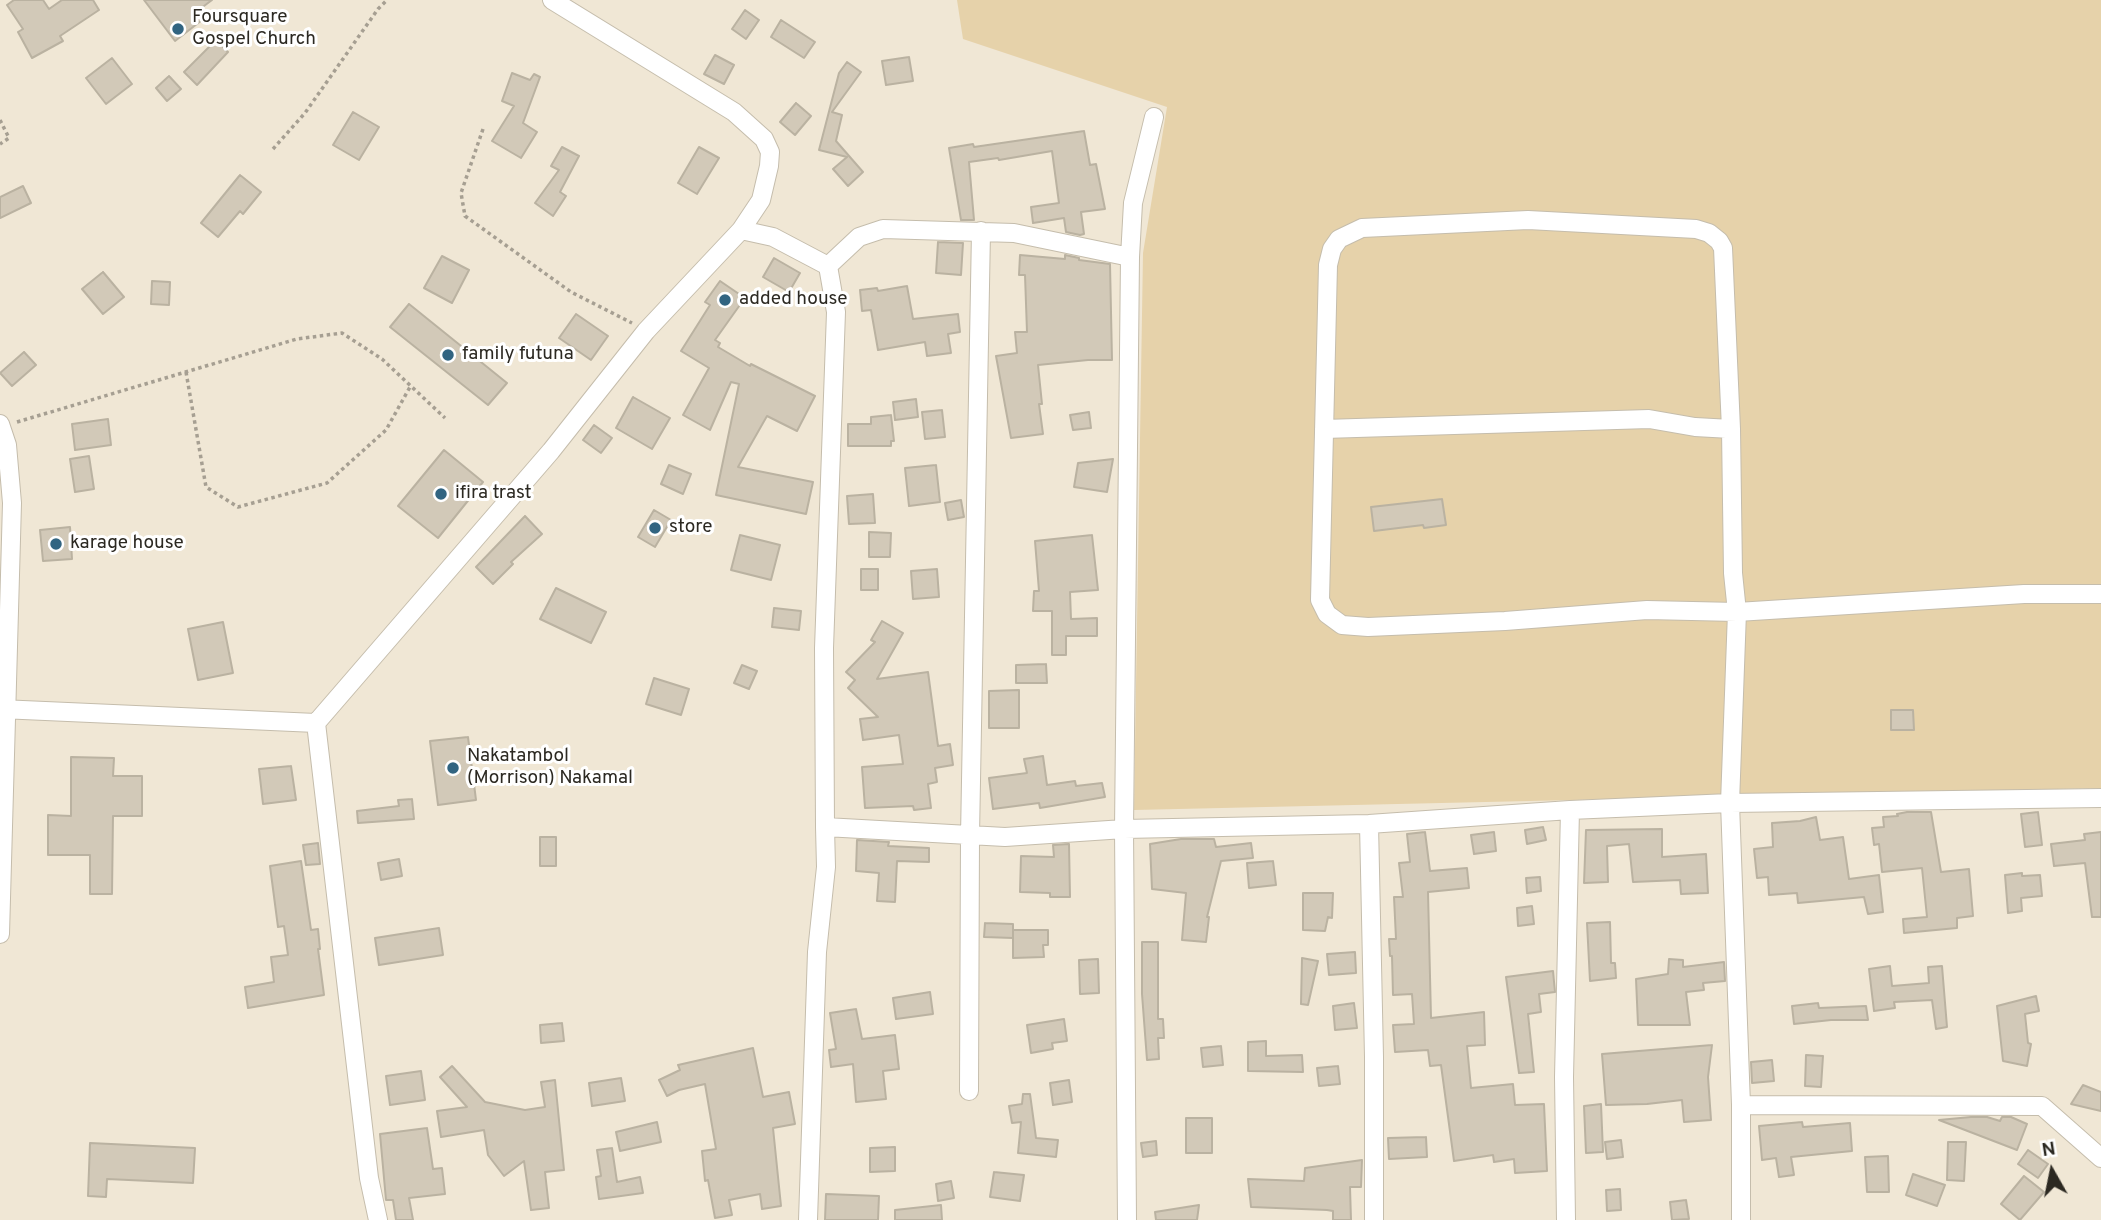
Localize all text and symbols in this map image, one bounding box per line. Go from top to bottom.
place label: Foursquare Gospel Church [192,7,316,51]
marker: Foursquare Gospel Church [170,21,186,37]
place label: added house [739,289,848,311]
marker: added house [717,292,733,308]
place label: family futuna [462,344,574,366]
marker: family futuna [440,347,456,363]
place label: ifira trast [455,483,532,505]
marker: ifira trast [433,486,449,502]
place label: store [669,517,712,539]
marker: store [647,520,663,536]
place label: karage house [70,533,184,555]
marker: karage house [48,536,64,552]
place label: Nakatambol (Morrison) Nakamal [467,746,633,790]
marker: Nakatambol (Morrison) Nakamal [445,760,461,776]
north arrow [2017,1136,2087,1206]
text: N [2040,1137,2057,1163]

